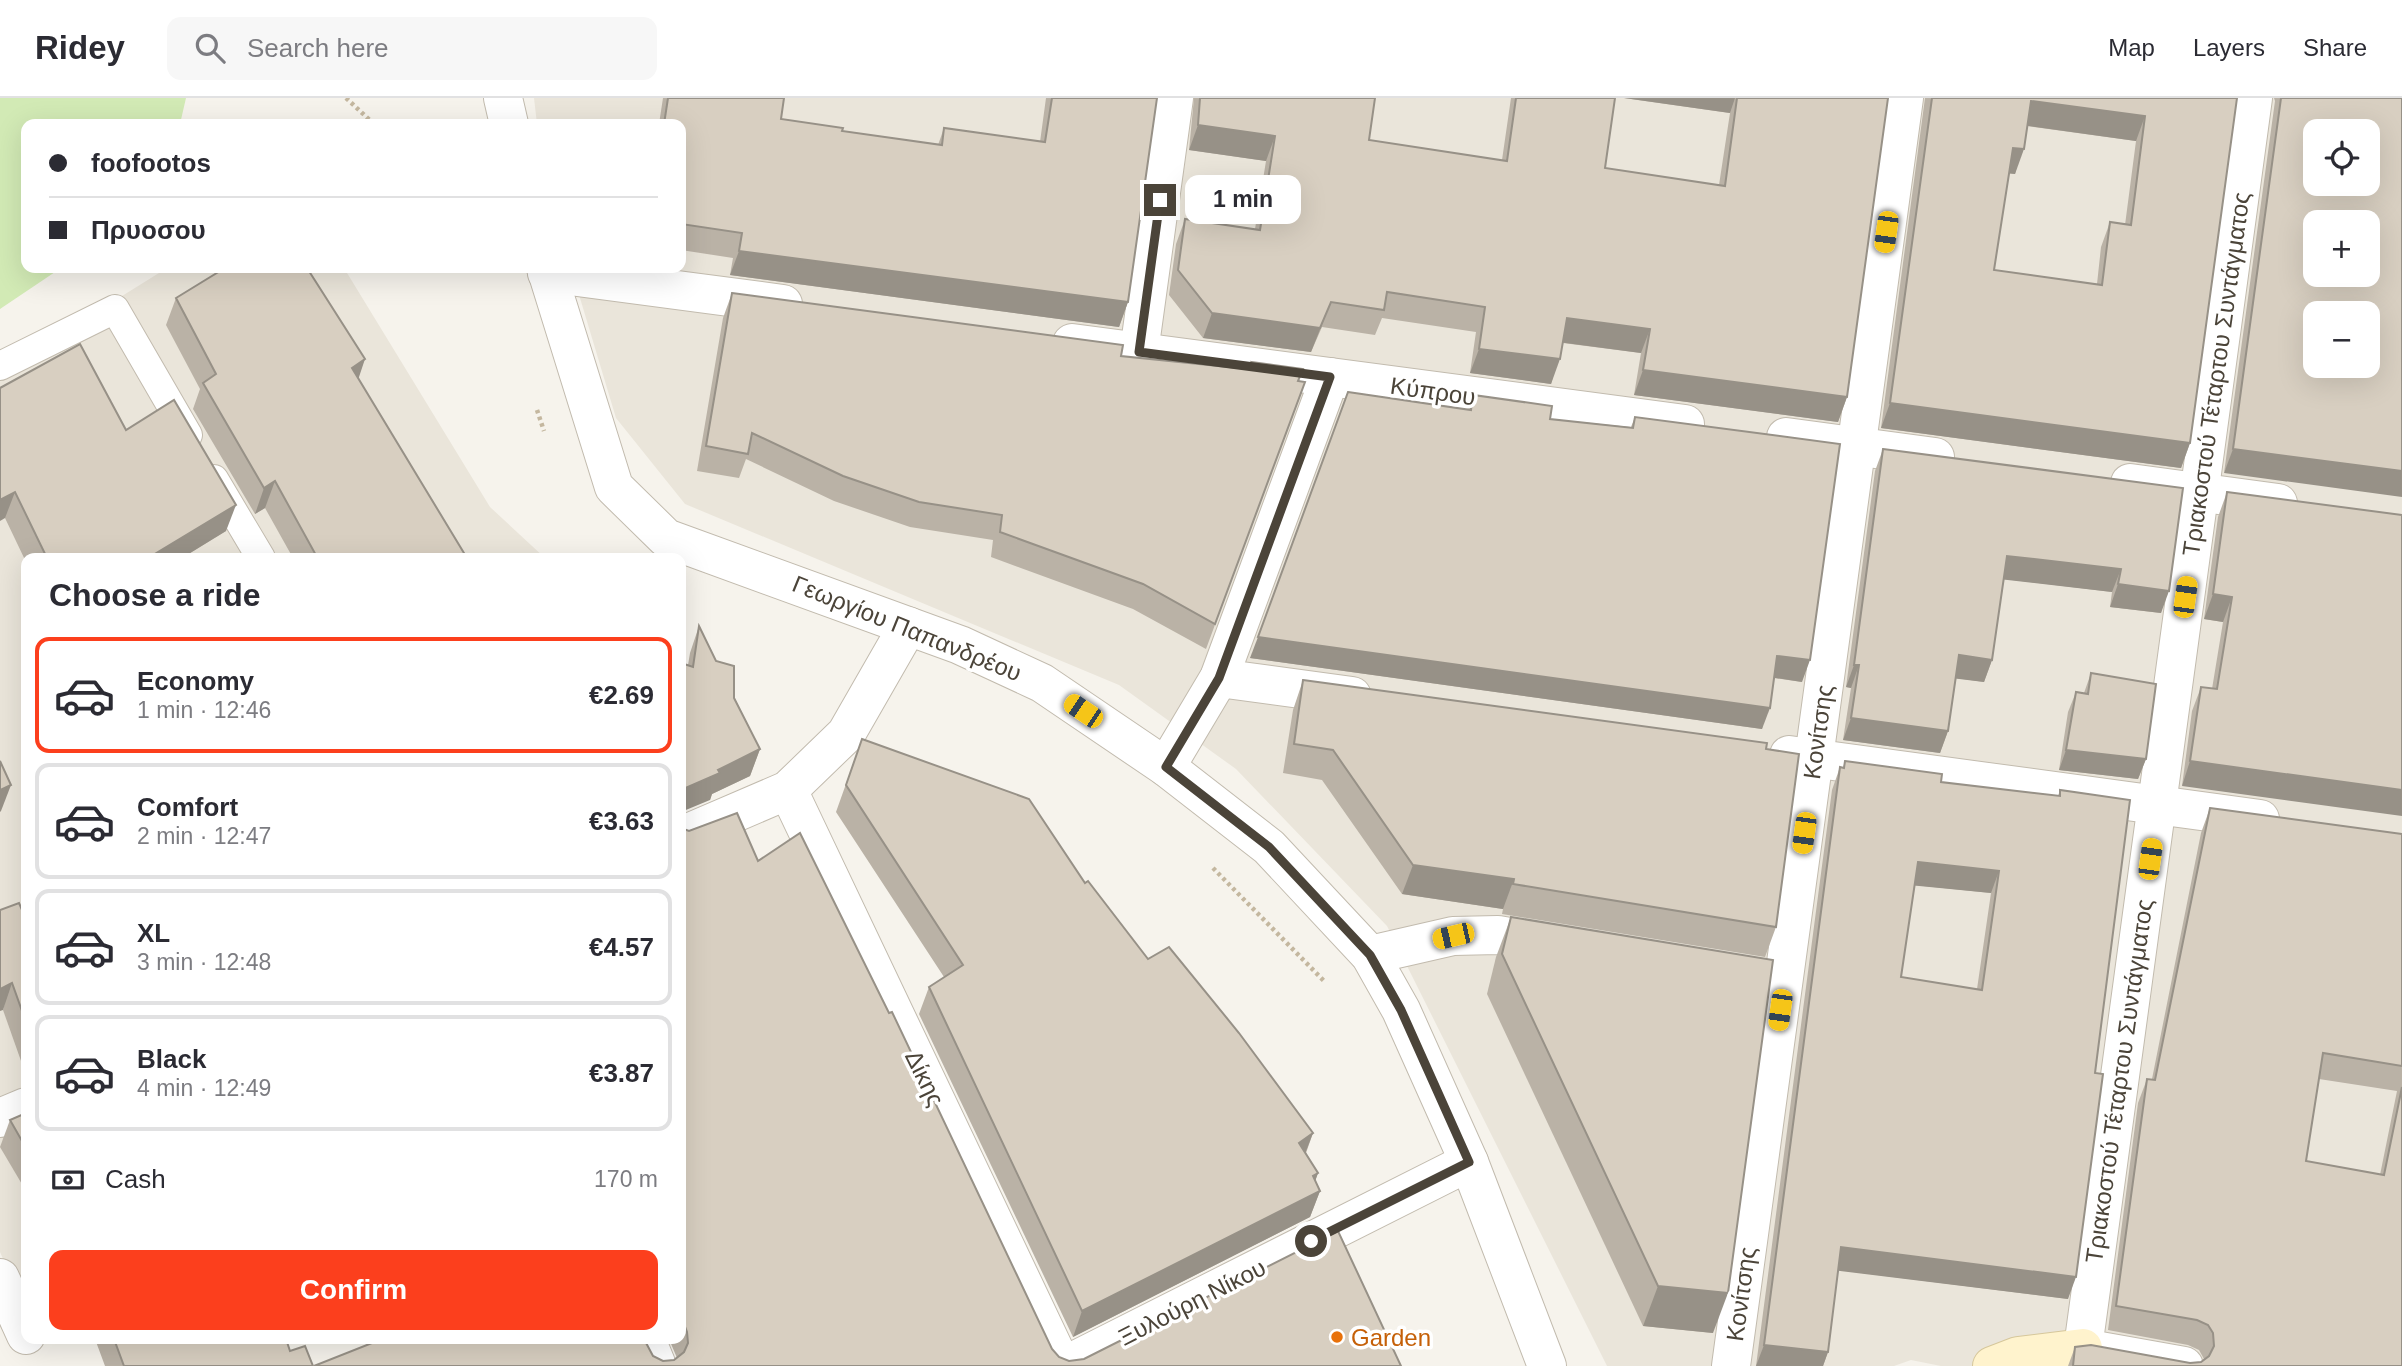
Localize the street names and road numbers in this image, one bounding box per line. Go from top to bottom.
street label: Τριακοστού Τέταρτου Συντάγματος [2177,190,2255,558]
street label: Κύπρου [1389,372,1477,410]
street label: Γεωργίου Παπανδρέου [789,570,1025,686]
street label: Κονίτσης [1798,683,1838,781]
street label: Τριακοστού Τέταρτου Συντάγματος [2080,897,2158,1265]
street label: Δίκης [900,1046,950,1110]
street label: Κονίτσης [1721,1245,1761,1343]
street label: Ξυλούρη Νίκου [1114,1253,1270,1351]

